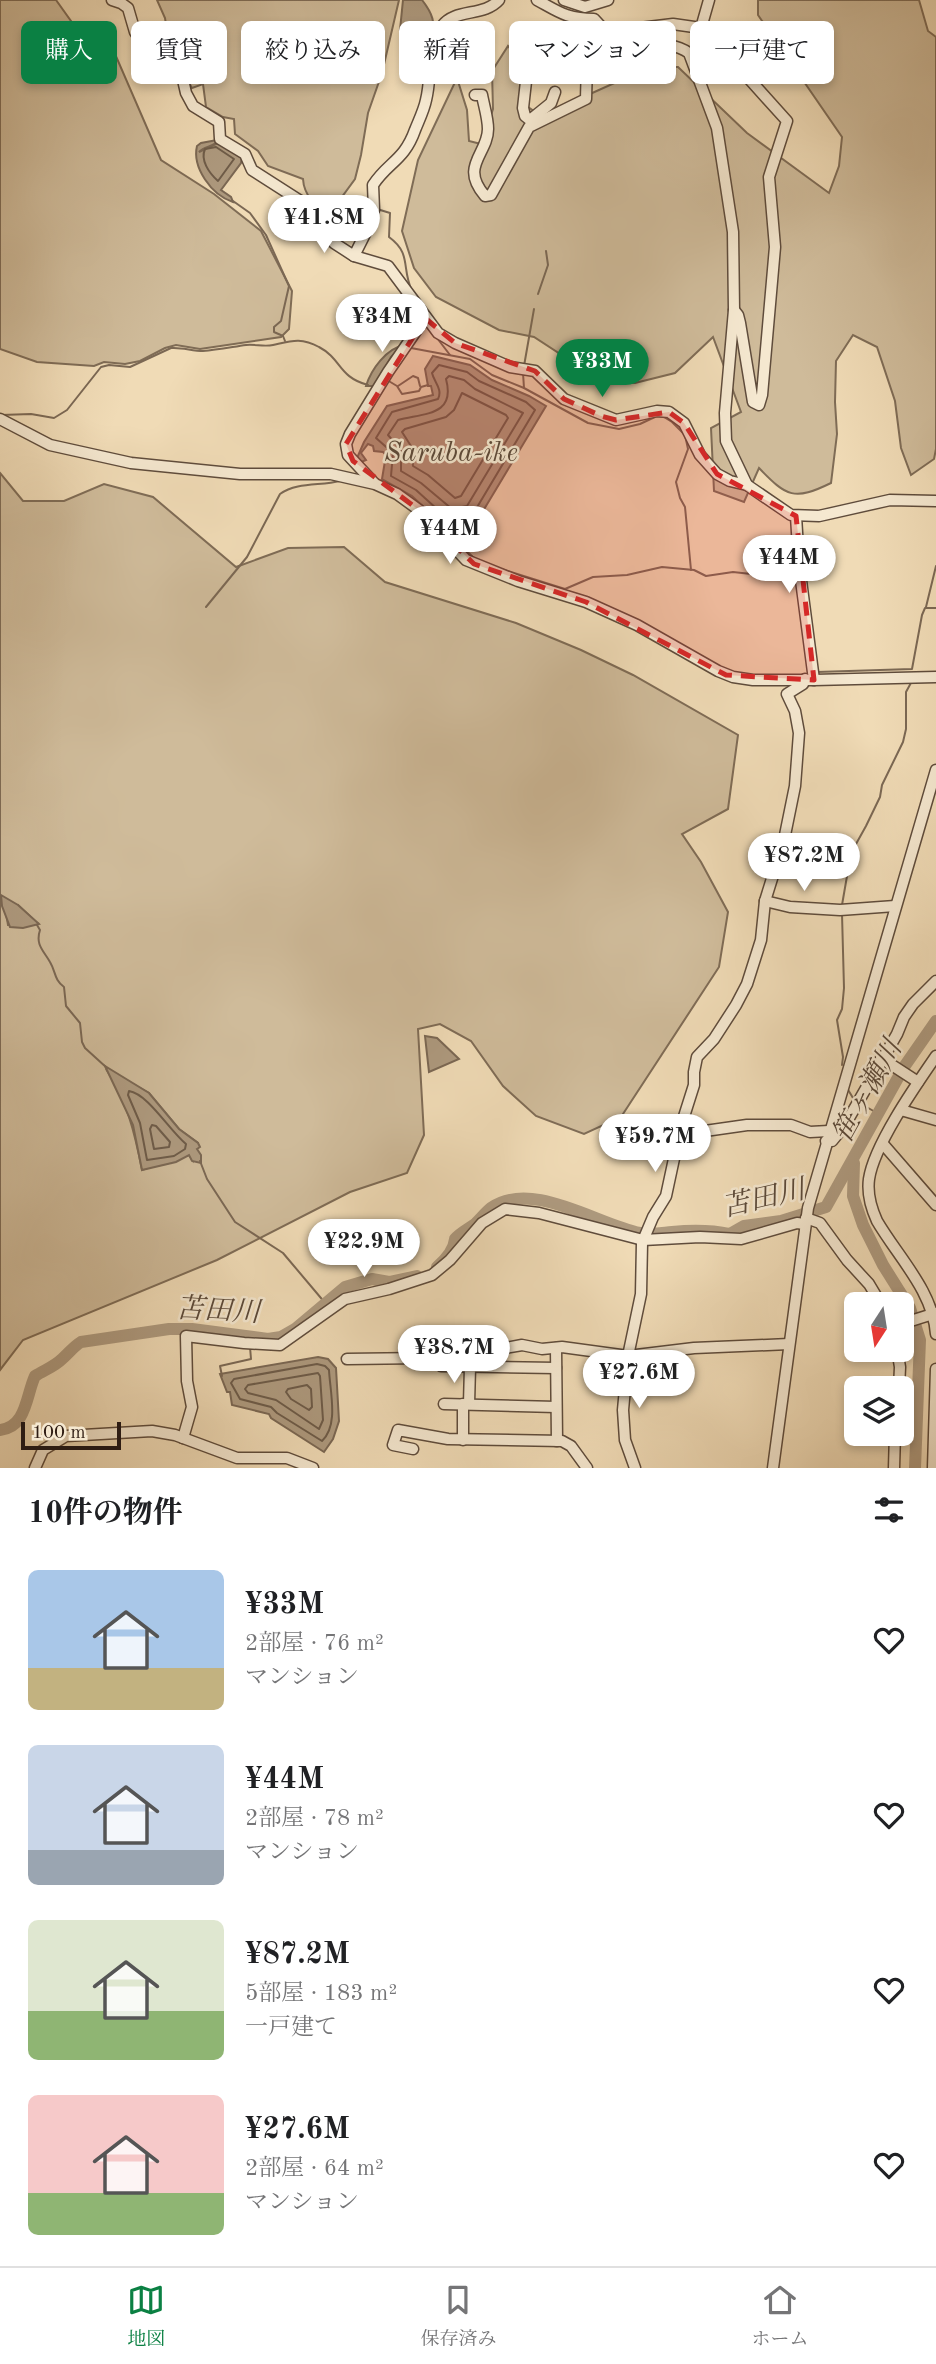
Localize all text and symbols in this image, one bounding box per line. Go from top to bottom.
chip: 購入 [21,21,117,84]
chip: 賃貸 [131,21,227,84]
chip: 絞り込み [241,21,385,84]
chip: 新着 [399,21,495,84]
chip: マンション [509,21,676,84]
chip: 一戸建て [690,21,834,84]
pin: ¥41.8M [267,196,381,255]
text: ¥41.8M [284,206,364,229]
pin: ¥34M [341,294,423,354]
text: ¥34M [352,305,412,328]
pin: ¥33M [561,340,643,399]
text: ¥33M [572,350,632,373]
water label: Saruba-ike [384,440,518,468]
pin: ¥44M [409,506,491,566]
text: ¥44M [420,517,480,540]
pin: ¥44M [748,536,830,595]
text: ¥44M [759,546,819,569]
pin: ¥87.2M [747,834,861,893]
text: ¥87.2M [764,844,844,867]
water label: 笹ヶ瀬川 [827,1033,909,1148]
pin: ¥59.7M [598,1114,712,1174]
text: ¥59.7M [615,1125,695,1148]
water label: 苫田川 [719,1173,811,1223]
pin: ¥22.9M [307,1220,421,1279]
text: ¥22.9M [324,1230,404,1253]
north arrow [844,1292,914,1362]
map controls [844,1292,914,1446]
water label: 苫田川 [175,1293,264,1328]
pin: ¥38.7M [397,1326,511,1385]
text: ¥38.7M [414,1336,494,1359]
pin: ¥27.6M [582,1350,696,1410]
text: ¥27.6M [599,1361,679,1384]
button: layers [844,1376,914,1446]
scale bar [21,1419,121,1451]
text: 100 m [32,1424,85,1443]
icon: filters [870,1491,908,1529]
text: 10件の物件 [28,1499,183,1529]
text: ¥33M [245,1590,324,1620]
icon: home [84,1598,168,1682]
icon: heart [870,1621,908,1659]
text: 2部屋 · 76 m² [245,1632,384,1655]
text: マンション [245,1666,359,1689]
text: ¥44M [245,1765,324,1795]
icon: home [84,1773,168,1857]
icon: heart [870,1796,908,1834]
text: 2部屋 · 78 m² [245,1807,384,1830]
text: マンション [245,1841,359,1864]
text: ¥87.2M [245,1940,350,1970]
icon: home [84,1948,168,2032]
icon: heart [870,1971,908,2009]
text: 5部屋 · 183 m² [245,1982,397,2005]
text: 一戸建て [245,2016,337,2039]
text: ¥27.6M [245,2115,350,2145]
icon: home [84,2123,168,2207]
icon: heart [870,2146,908,2184]
text: 2部屋 · 64 m² [245,2157,384,2180]
text: マンション [245,2191,359,2214]
tab: 地図 [127,2281,166,2352]
tab: 保存済み [420,2281,497,2352]
tab: ホーム [751,2281,809,2352]

